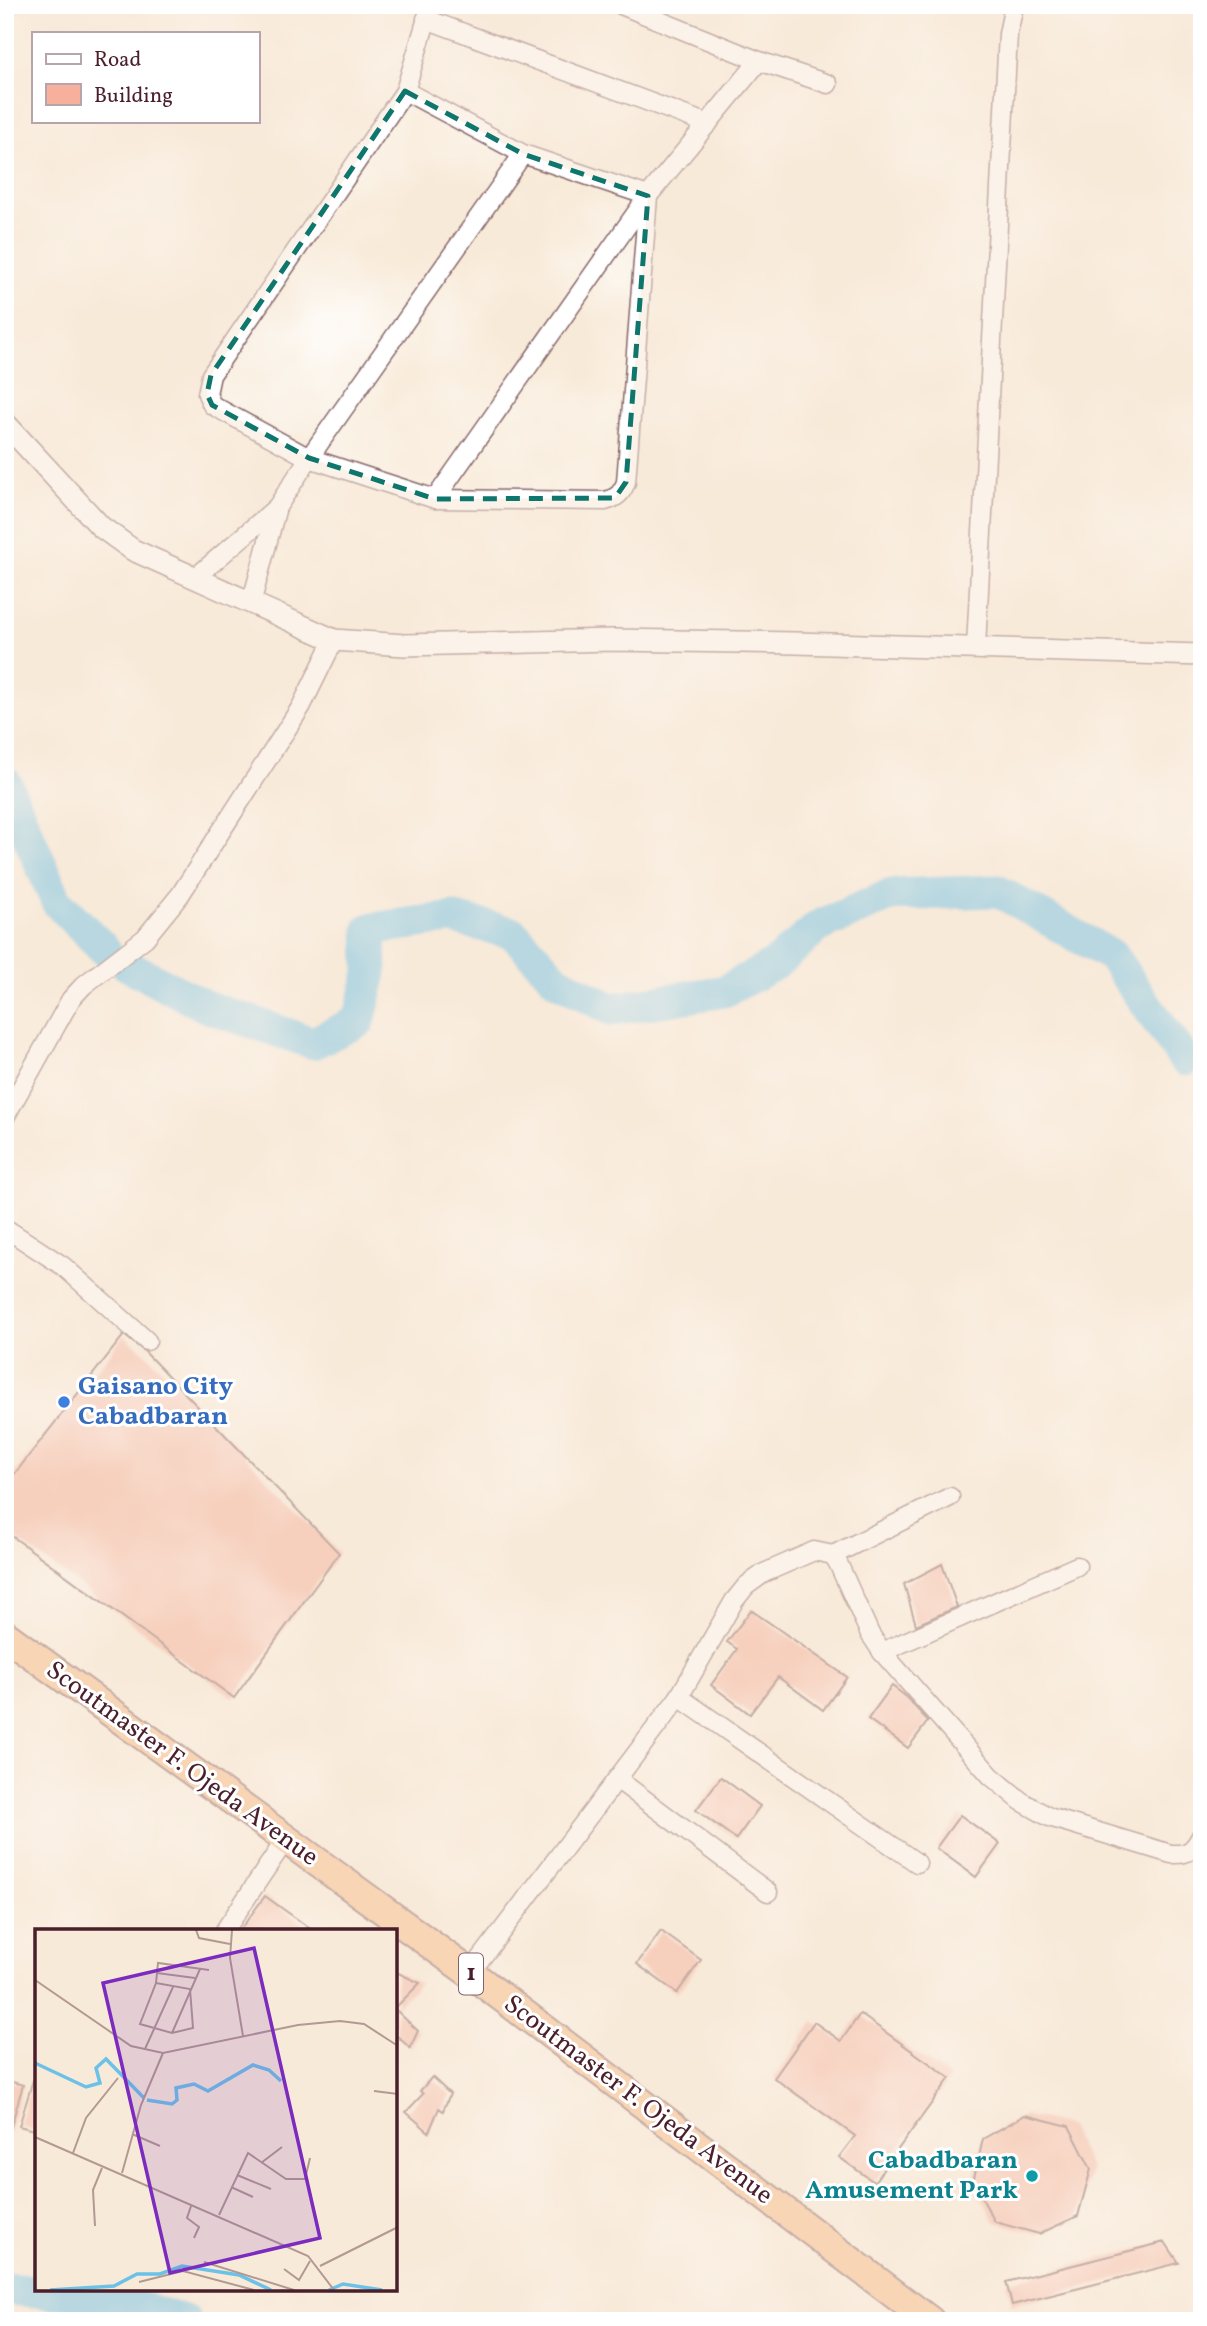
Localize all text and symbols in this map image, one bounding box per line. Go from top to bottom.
legend [32,32,259,122]
text: Road [94,46,141,75]
text: Building [94,82,173,111]
place label: Gaisano City Cabadbaran [78,1369,234,1435]
marker: Gaisano City Cabadbaran [56,1394,72,1410]
street label: Scoutmaster F. Ojeda Avenue [38,1653,326,1875]
inset map [35,1929,397,2291]
road number: 1 [459,1954,483,1994]
street label: Scoutmaster F. Ojeda Avenue [496,1987,780,2213]
place label: Cabadbaran Amusement Park [805,2143,1018,2209]
marker: Cabadbaran Amusement Park [1024,2168,1040,2184]

